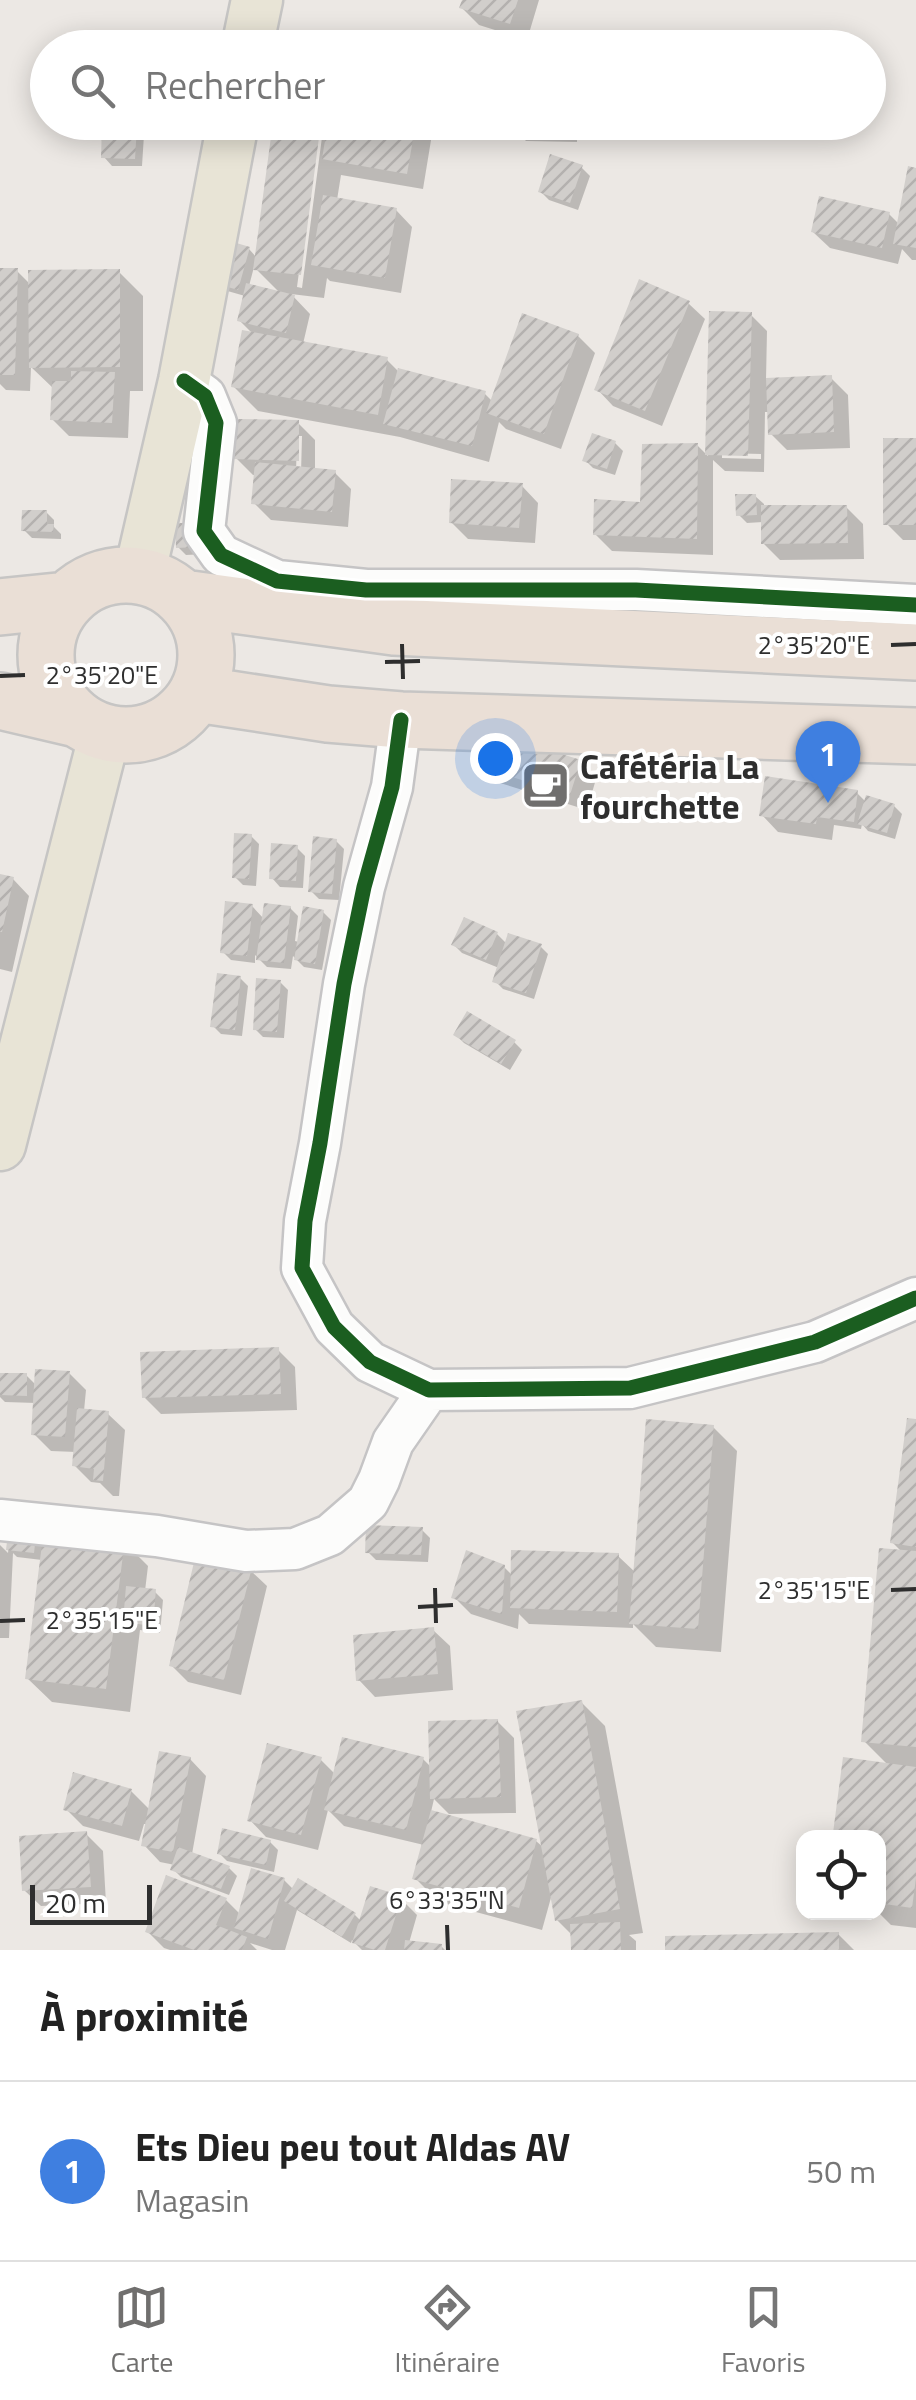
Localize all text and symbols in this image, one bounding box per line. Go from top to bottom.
search box [30,30,886,140]
text: Rechercher [145,56,326,114]
icon: search [65,58,120,113]
text: 2°35'20"E [758,626,870,664]
text: 2°35'20"E [46,656,158,694]
pin: 1 [796,720,860,803]
your location [470,733,521,784]
place label: Cafétéria La fourchette [580,739,760,833]
cafe icon: Cafétéria La fourchette [519,760,571,812]
text: 2°35'15"E [758,1571,870,1609]
text: 2°35'15"E [46,1601,158,1639]
map controls [796,1830,886,1920]
button: locate [796,1830,886,1920]
scale bar [30,1880,152,1924]
text: 20 m [45,1881,106,1924]
text: 6°33'35"N [389,1881,505,1919]
text: À proximité [40,1983,248,2047]
text: Ets Dieu peu tout Aldas AV [135,2118,570,2176]
text: 1 [64,2147,81,2195]
text: 50 m [806,2147,876,2195]
text: Magasin [135,2176,249,2224]
tab: Carte [111,2280,173,2383]
tab: Itinéraire [394,2280,500,2383]
tab: Favoris [721,2280,805,2383]

